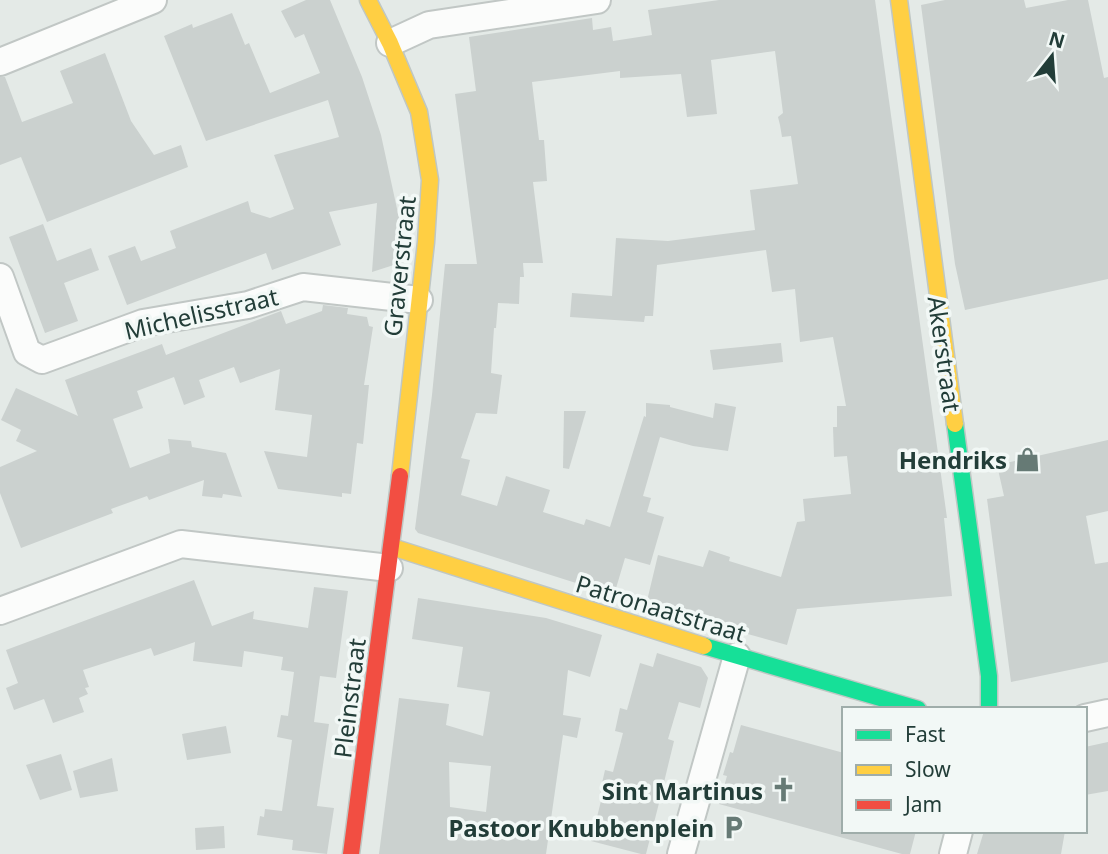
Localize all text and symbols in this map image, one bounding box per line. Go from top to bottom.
north arrow [1017,21,1087,91]
text: N [1046,25,1068,54]
street label: Graverstraat [375,194,423,338]
street label: Michelisstraat [121,279,281,347]
street label: Akerstraat [921,294,970,414]
place label: Hendriks [899,443,1007,476]
shop icon: Hendriks [1013,445,1041,473]
street label: Patronaatstraat [572,566,750,650]
street label: Pleinstraat [325,636,373,760]
legend [842,707,1087,833]
text: Fast [905,720,946,748]
text: Slow [905,755,951,783]
place label: Sint Martinus [602,774,763,807]
church icon: Sint Martinus [769,776,797,804]
text: Jam [903,790,942,818]
place label: Pastoor Knubbenplein [448,811,714,844]
parking icon: Pastoor Knubbenplein [720,813,748,841]

